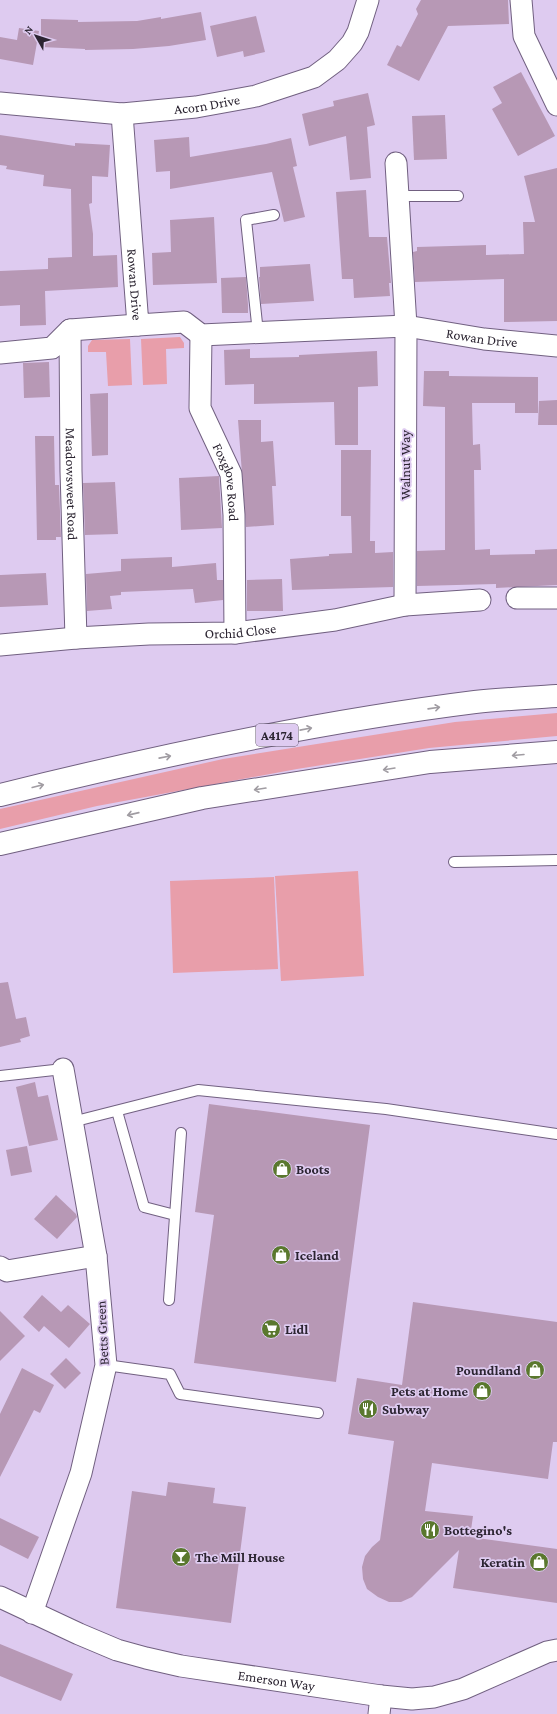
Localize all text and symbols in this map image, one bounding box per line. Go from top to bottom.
north arrow [16,16,56,56]
text: N [21,23,36,36]
street label: Acorn Drive [173,91,241,117]
street label: Rowan Drive [124,248,146,321]
street label: Rowan Drive [445,325,518,350]
street label: Meadowsweet Road [63,428,81,541]
street label: Walnut Way [397,430,413,500]
street label: Foxglove Road [210,440,242,522]
street label: Orchid Close [205,620,277,641]
one-way arrow [427,704,440,712]
road number: A4174 [256,724,298,746]
one-way arrow [299,725,312,733]
one-way arrow [512,752,525,759]
one-way arrow [158,753,171,761]
one-way arrow [383,765,396,773]
one-way arrow [31,781,44,789]
one-way arrow [254,785,267,793]
one-way arrow [127,810,140,818]
shop icon: Boots [271,1158,293,1180]
place label: Boots [296,1161,330,1177]
shop icon: Iceland [270,1244,292,1266]
place label: Iceland [295,1247,339,1263]
street label: Betts Green [92,1300,112,1366]
supermarket icon: Lidl [260,1318,282,1340]
place label: Lidl [285,1321,308,1337]
shop icon: Poundland [524,1359,546,1381]
place label: Poundland [456,1362,521,1378]
shop icon: Pets at Home [471,1380,493,1402]
place label: Pets at Home [391,1383,468,1399]
restaurant icon: Subway [357,1398,379,1420]
place label: Subway [382,1401,429,1417]
restaurant icon: Bottegino's [419,1519,441,1541]
place label: Bottegino's [444,1522,512,1538]
bar icon: The Mill House [170,1546,192,1568]
place label: The Mill House [195,1549,285,1565]
shop icon: Keratin [528,1551,550,1573]
place label: Keratin [480,1554,525,1570]
street label: Emerson Way [237,1667,317,1694]

